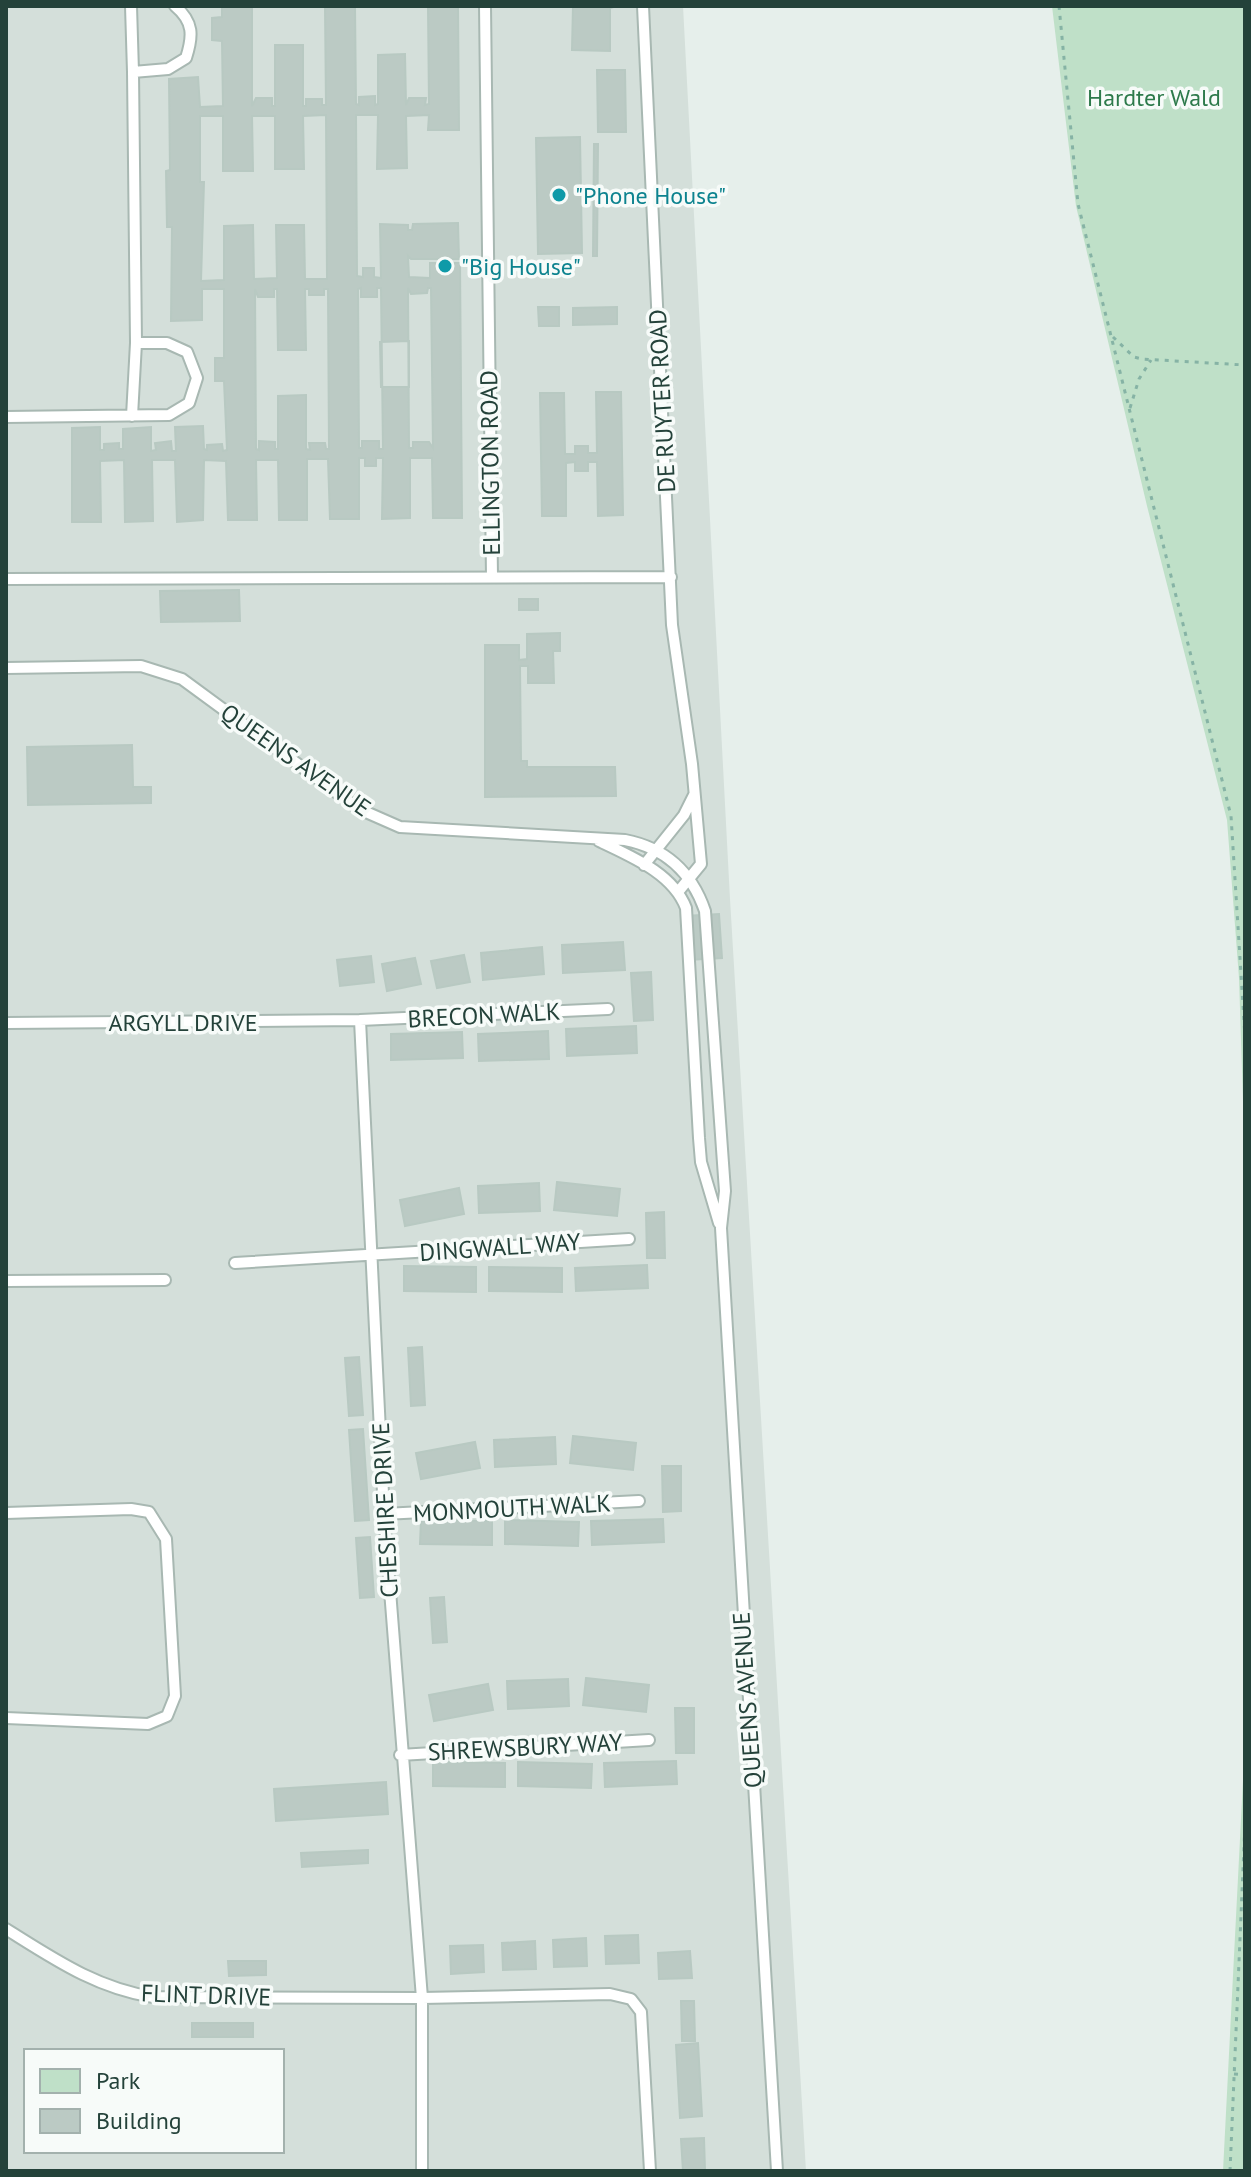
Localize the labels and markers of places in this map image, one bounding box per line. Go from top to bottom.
place label: "Phone House" [575,180,726,211]
marker: "Phone House" [550,186,568,204]
place label: "Big House" [461,251,581,282]
marker: "Big House" [436,257,454,275]

